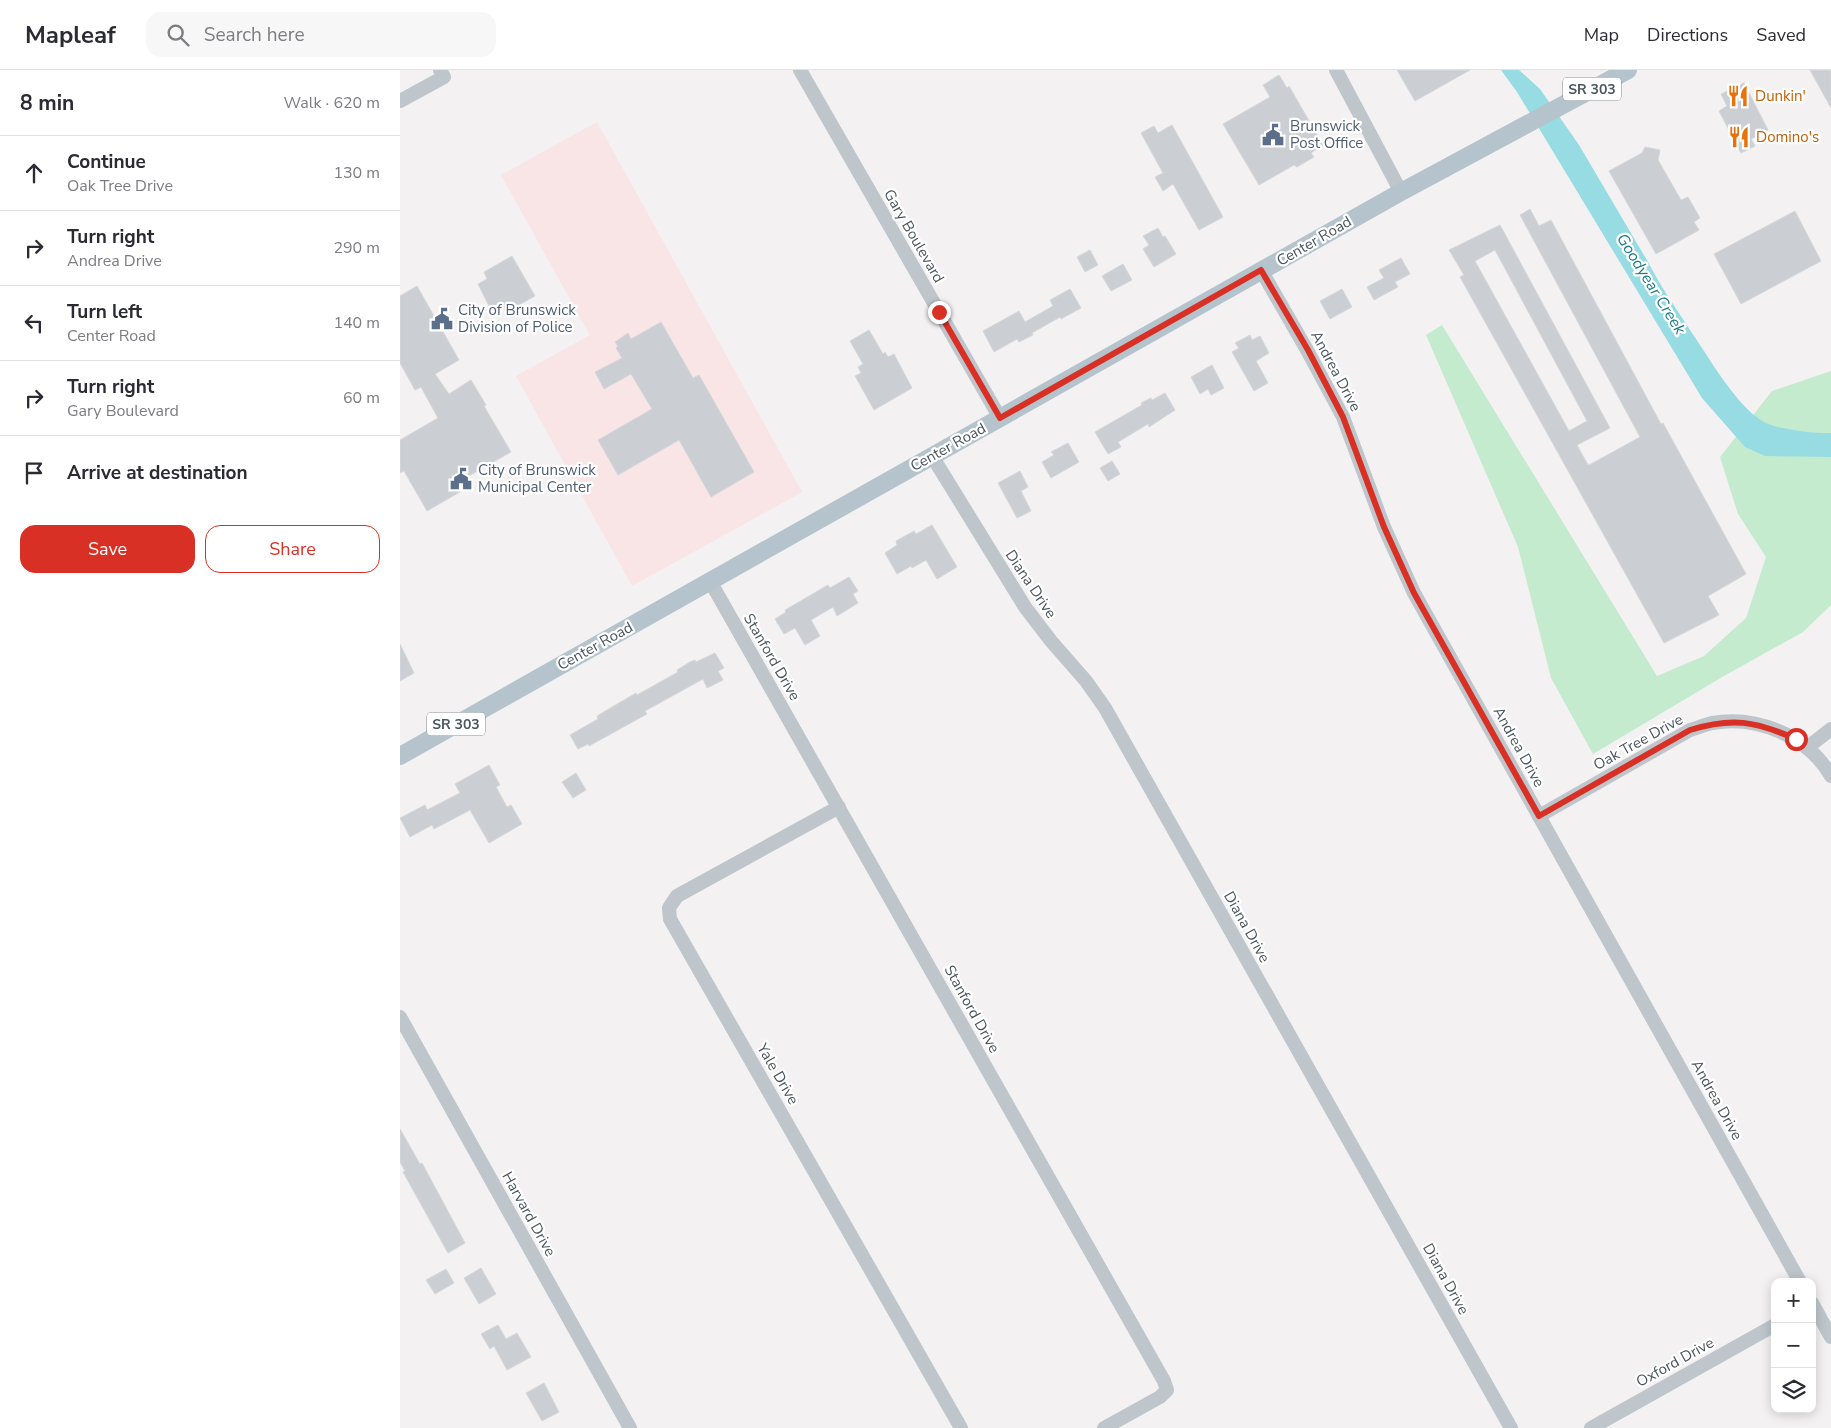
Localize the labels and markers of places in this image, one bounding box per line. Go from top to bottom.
restaurant icon: Dunkin' [1725,83,1751,109]
place label: Dunkin' [1755,86,1806,106]
place label: Brunswick Post Office [1290,116,1363,153]
public building icon: Brunswick Post Office [1260,122,1286,148]
restaurant icon: Domino's [1726,124,1752,150]
place label: Domino's [1756,127,1819,147]
place label: City of Brunswick Division of Police [458,300,576,337]
public building icon: City of Brunswick Division of Police [429,306,455,332]
place label: City of Brunswick Municipal Center [478,460,596,497]
public building icon: City of Brunswick Municipal Center [448,466,474,492]

